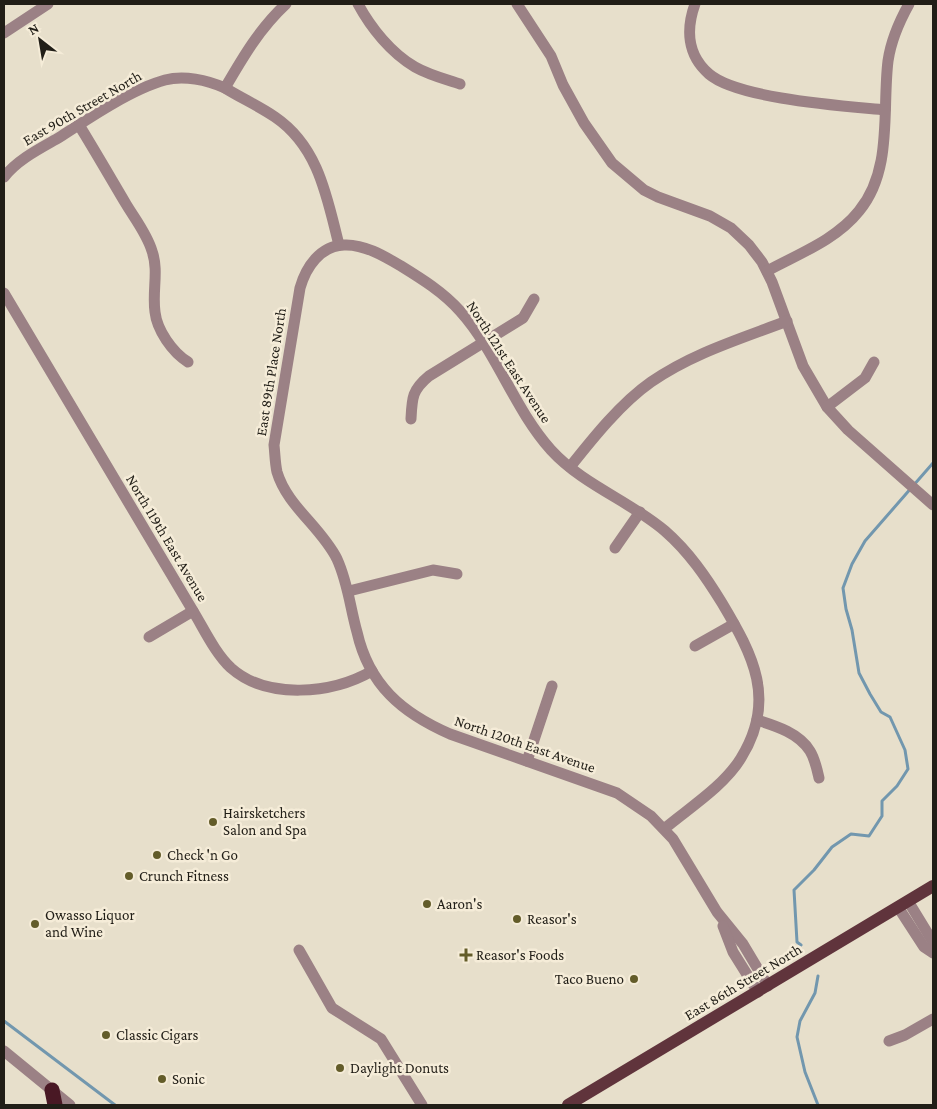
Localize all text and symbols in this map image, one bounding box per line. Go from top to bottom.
north arrow [15,15,65,65]
text: N [25,19,42,38]
street label: East 90th Street North [20,68,144,148]
street label: North 121st East Avenue [464,298,555,426]
street label: East 89th Place North [253,307,289,437]
street label: North 119th East Avenue [123,472,211,604]
street label: North 120th East Avenue [453,712,598,776]
place label: Hairsketchers Salon and Spa [223,805,307,839]
marker: Hairsketchers Salon and Spa [207,816,219,828]
place label: Check 'n Go [167,847,238,863]
marker: Check 'n Go [151,849,163,861]
place label: Crunch Fitness [139,868,229,884]
marker: Crunch Fitness [123,870,135,882]
place label: Aaron's [437,896,482,912]
marker: Aaron's [421,898,433,910]
place label: Owasso Liquor and Wine [45,907,135,940]
place label: Reasor's [527,911,577,927]
marker: Reasor's [511,913,523,925]
marker: Owasso Liquor and Wine [29,918,41,930]
street label: East 86th Street North [682,941,804,1023]
place label: Reasor's Foods [476,947,564,963]
marker: Reasor's Foods [460,949,472,961]
place label: Taco Bueno [555,971,624,987]
marker: Taco Bueno [628,973,640,985]
place label: Classic Cigars [116,1027,199,1044]
marker: Classic Cigars [100,1029,112,1041]
place label: Daylight Donuts [350,1060,449,1077]
marker: Daylight Donuts [334,1062,346,1074]
place label: Sonic [172,1071,205,1087]
marker: Sonic [156,1073,168,1085]

